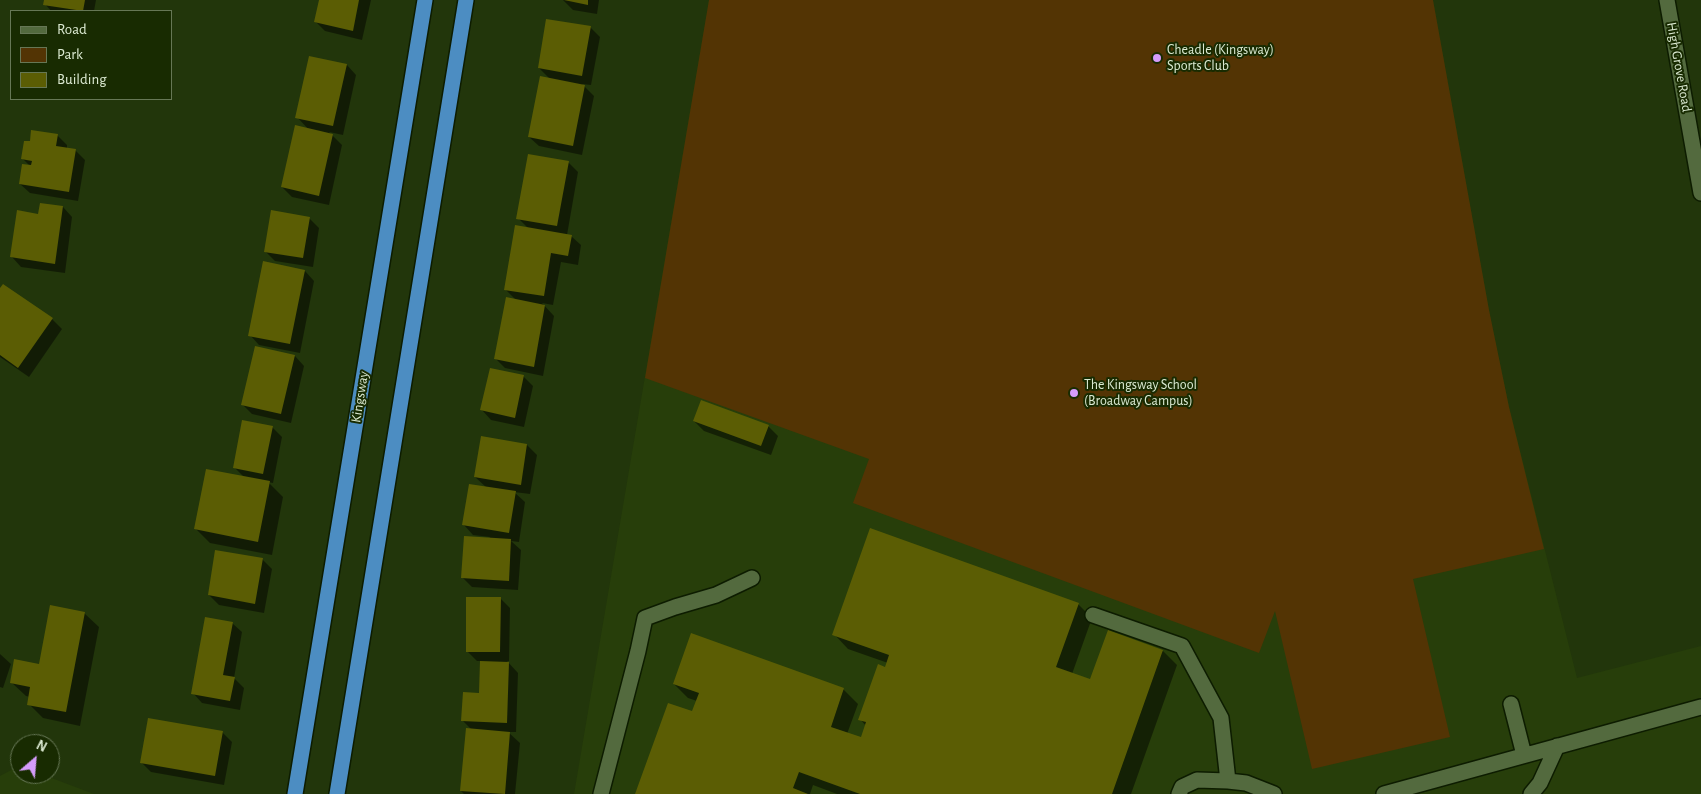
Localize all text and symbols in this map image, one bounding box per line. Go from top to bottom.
legend [10,10,172,100]
street label: High Grove Road [1663,21,1695,113]
text: Road [57,22,87,37]
place label: Cheadle (Kingsway) Sports Club [1167,42,1274,74]
text: Park [57,47,83,62]
marker: Cheadle (Kingsway) Sports Club [1151,52,1163,64]
text: Building [57,72,107,87]
street label: Kingsway [348,370,372,424]
place label: The Kingsway School (Broadway Campus) [1084,377,1197,410]
marker: The Kingsway School (Broadway Campus) [1068,387,1080,399]
north arrow [10,734,60,784]
text: N [34,738,49,755]

